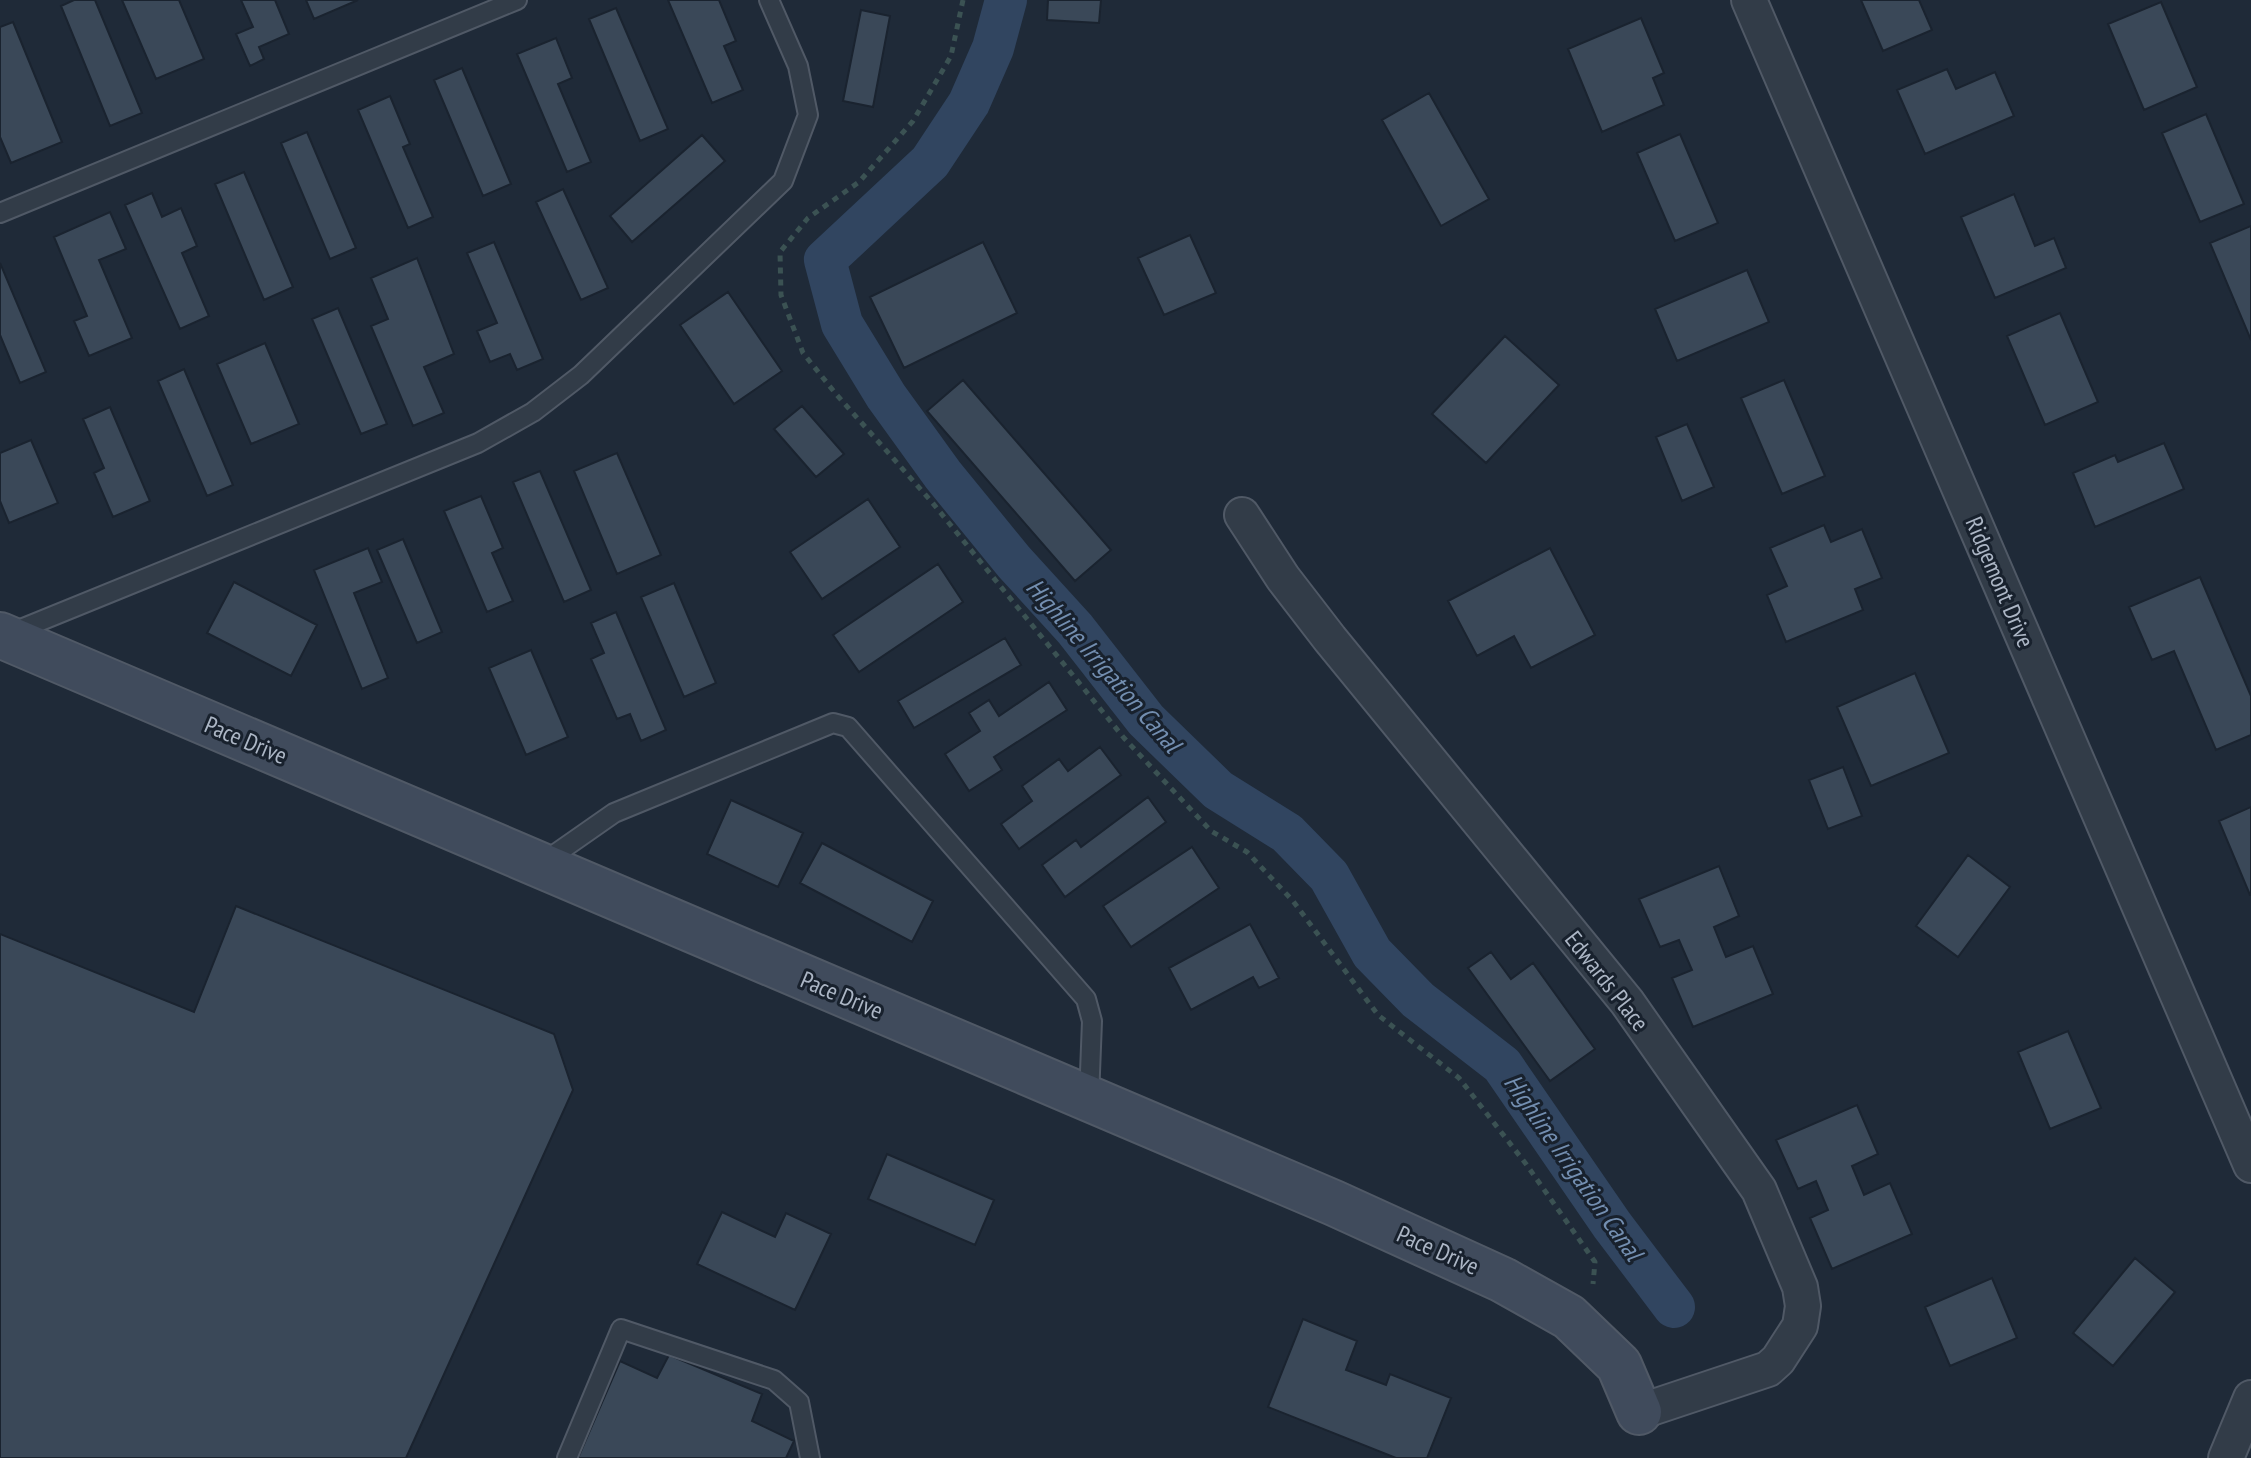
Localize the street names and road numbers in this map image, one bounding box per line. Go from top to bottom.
street label: Ridgemont Drive [1959,512,2041,652]
street label: Pace Drive [200,709,292,771]
street label: Edwards Place [1558,925,1656,1037]
street label: Pace Drive [796,964,888,1026]
street label: Pace Drive [1392,1218,1484,1282]

